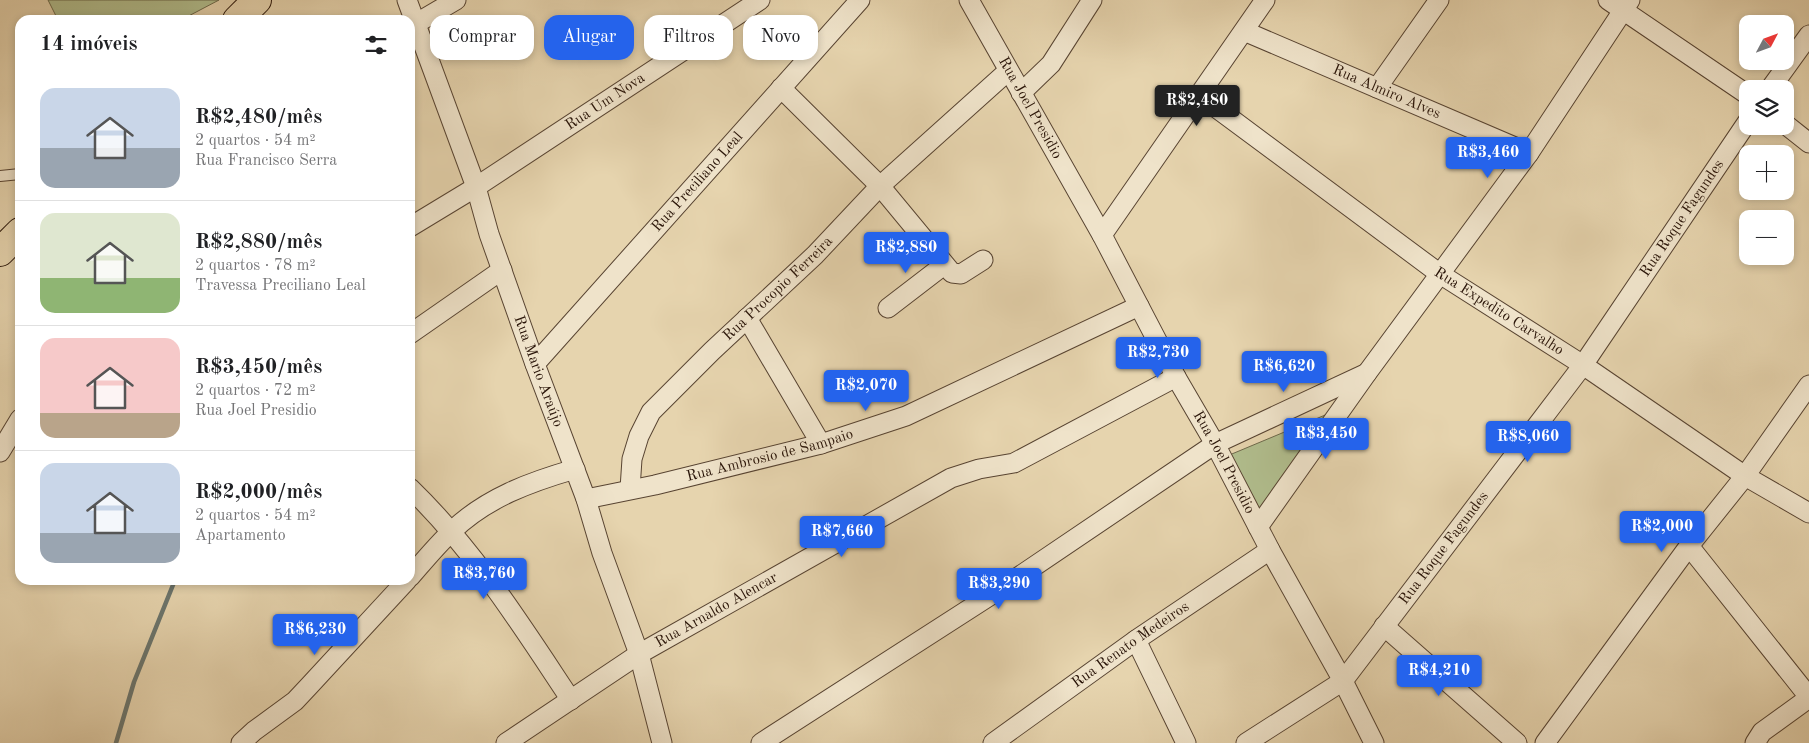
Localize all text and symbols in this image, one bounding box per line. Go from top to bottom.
chip: Comprar [430,15,534,60]
chip: Alugar [544,15,634,60]
chip: Filtros [644,15,733,60]
chip: Novo [743,15,818,60]
north arrow [1739,15,1794,70]
map controls [1739,15,1794,265]
icon: filters [362,31,390,59]
text: 14 imóveis [40,34,138,55]
street label: Rua Joel Presidio [995,54,1065,161]
street label: Rua Almiro Alves [1330,62,1443,122]
street label: Rua Um Nova [563,70,648,133]
button: layers [1739,80,1794,135]
pin: R$2,480 [1151,84,1243,127]
text: R$2,480 [1166,93,1228,109]
text: R$2,480/mês [195,107,322,128]
icon: home [80,108,140,168]
street label: Rua Preciliano Leal [649,129,746,235]
text: 2 quartos · 54 m² [195,133,316,149]
pin: R$3,460 [1442,136,1534,179]
text: R$3,460 [1457,145,1519,161]
button: + [1739,145,1794,200]
text: Rua Francisco Serra [195,153,337,169]
street label: Rua Roque Fagundes [1638,157,1727,279]
button: − [1739,210,1794,265]
text: R$2,880/mês [195,232,322,253]
pin: R$2,880 [860,232,952,274]
icon: home [80,233,140,293]
street label: Rua Procopio Ferreira [720,233,836,344]
text: R$2,880 [875,240,937,256]
text: 2 quartos · 78 m² [195,258,316,274]
street label: Rua Expedito Carvalho [1431,265,1566,358]
text: Travessa Preciliano Leal [195,278,366,294]
street label: Rua Mario Araújo [511,314,566,429]
pin: R$2,730 [1112,336,1204,379]
text: R$2,730 [1127,345,1189,361]
pin: R$6,620 [1238,350,1330,393]
text: R$3,450/mês [195,357,322,378]
icon: home [80,358,140,418]
text: R$6,620 [1253,359,1315,375]
pin: R$2,070 [820,370,912,412]
text: R$2,070 [835,378,897,394]
text: 2 quartos · 72 m² [195,383,316,399]
text: Rua Joel Presidio [195,403,317,419]
street label: Rua Joel Presidio [1190,408,1257,516]
pin: R$3,450 [1280,418,1372,460]
pin: R$8,060 [1482,420,1574,463]
street label: Rua Ambrosio de Sampaio [685,426,855,484]
text: R$3,450 [1295,426,1357,442]
text: R$8,060 [1497,429,1559,445]
text: R$2,000/mês [195,482,322,503]
icon: home [80,483,140,543]
street label: Rua Roque Fagundes [1396,489,1491,607]
text: 2 quartos · 54 m² [195,508,316,524]
pin: R$2,000 [1616,510,1708,553]
pin: R$7,660 [796,516,888,558]
text: R$2,000 [1631,519,1693,535]
text: R$7,660 [811,524,873,540]
text: Apartamento [195,528,286,544]
pin: R$3,760 [438,558,530,600]
text: R$3,760 [453,566,515,582]
pin: R$3,290 [953,568,1045,610]
street label: Rua Arnaldo Alencar [653,570,780,651]
text: R$3,290 [968,576,1030,592]
street label: Rua Renato Medeiros [1069,599,1192,691]
pin: R$6,230 [269,614,361,656]
text: R$6,230 [284,622,346,638]
pin: R$4,210 [1393,654,1485,697]
text: R$4,210 [1408,663,1470,679]

